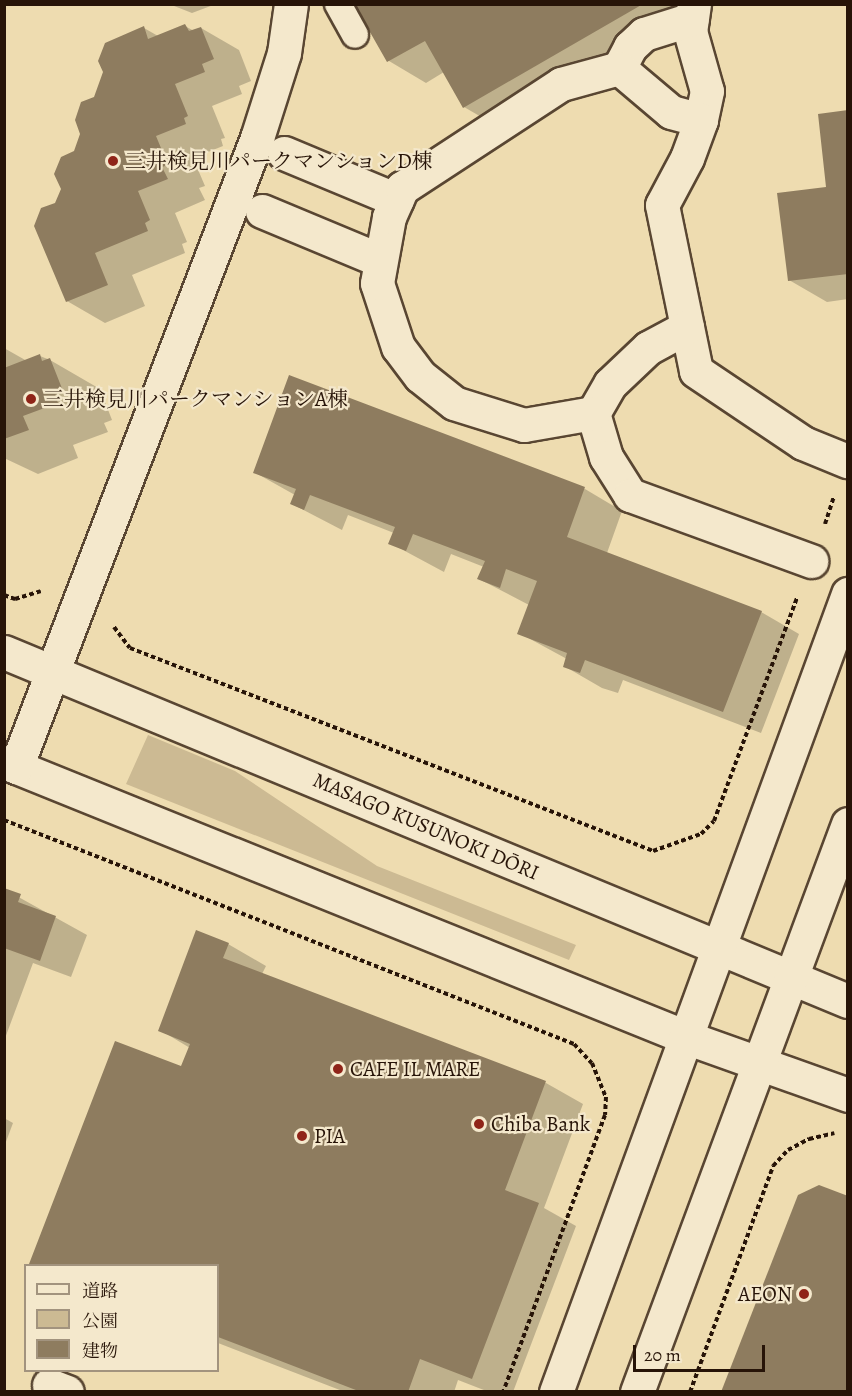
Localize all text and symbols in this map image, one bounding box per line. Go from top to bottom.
place label: 三井検見川パークマンションD棟 [125,148,434,174]
marker: 三井検見川パークマンションD棟 [106,154,120,168]
place label: 三井検見川パークマンションA棟 [43,386,349,412]
marker: 三井検見川パークマンションA棟 [24,392,38,406]
street label: MASAGO KUSUNOKI DŌRI [309,767,543,885]
place label: CAFE IL MARE [350,1056,480,1082]
marker: CAFE IL MARE [331,1062,345,1076]
place label: Chiba Bank [491,1111,590,1137]
marker: Chiba Bank [472,1117,486,1131]
place label: PIA [314,1123,345,1149]
marker: PIA [295,1129,309,1143]
legend [24,1264,219,1372]
text: 道路 [82,1279,118,1303]
place label: AEON [738,1281,792,1307]
marker: AEON [797,1287,811,1301]
text: 公園 [82,1309,118,1333]
scale bar [636,1333,768,1371]
text: 建物 [82,1339,118,1363]
text: 20 m [644,1343,681,1367]

